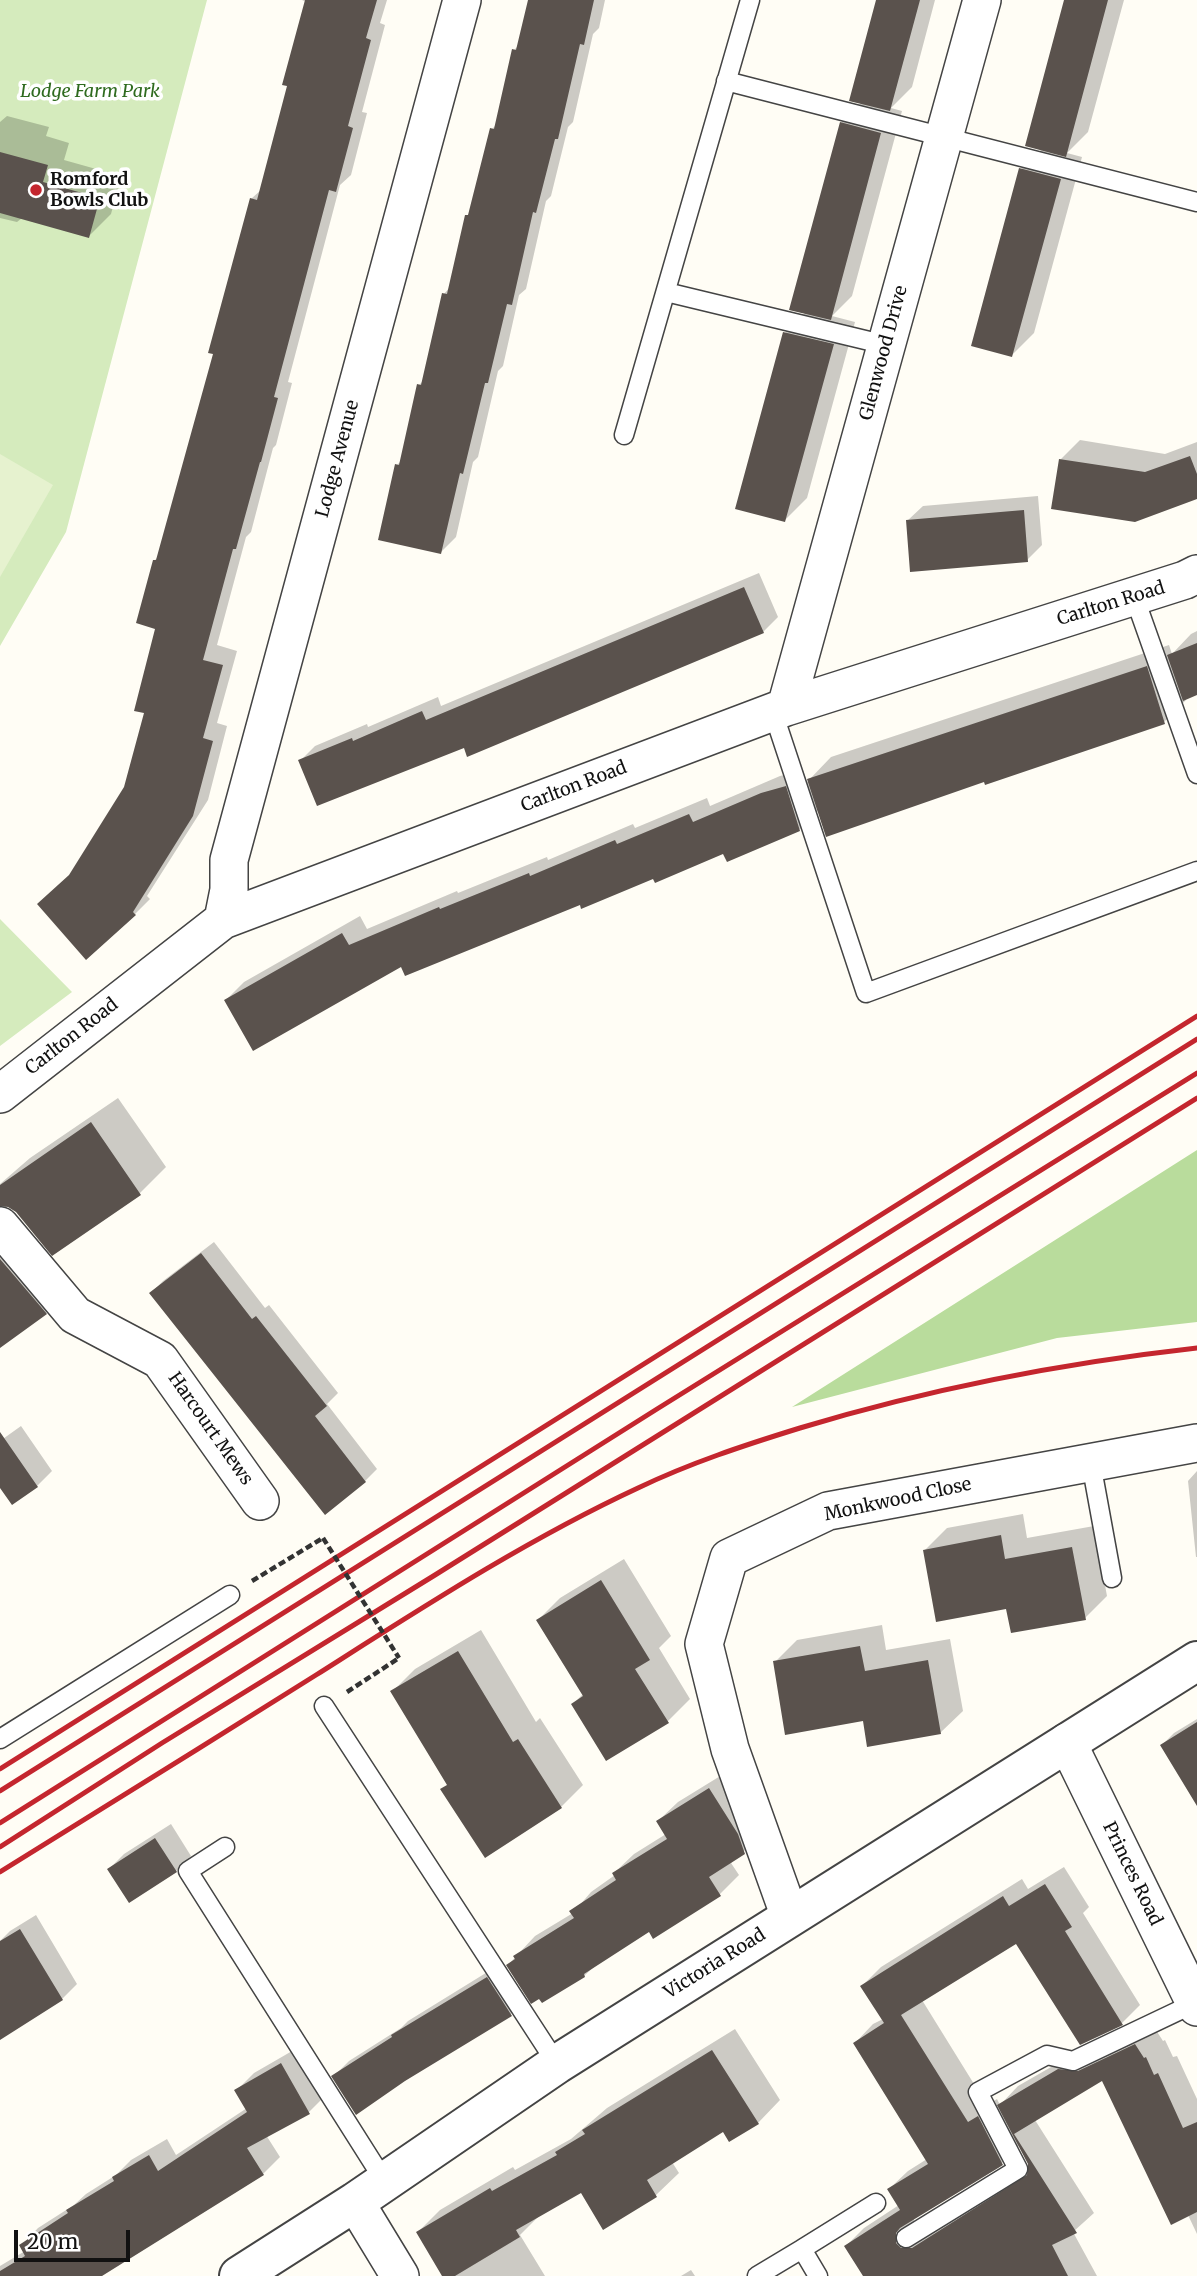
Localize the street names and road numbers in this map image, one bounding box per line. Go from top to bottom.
street label: Glenwood Drive [856,283,912,423]
street label: Lodge Avenue [312,398,364,520]
street label: Carlton Road [1055,577,1167,631]
street label: Carlton Road [518,757,630,817]
street label: Carlton Road [21,994,123,1080]
street label: Harcourt Mews [163,1368,257,1490]
street label: Monkwood Close [823,1474,973,1526]
street label: Princes Road [1098,1819,1166,1929]
street label: Victoria Road [660,1924,770,2004]

